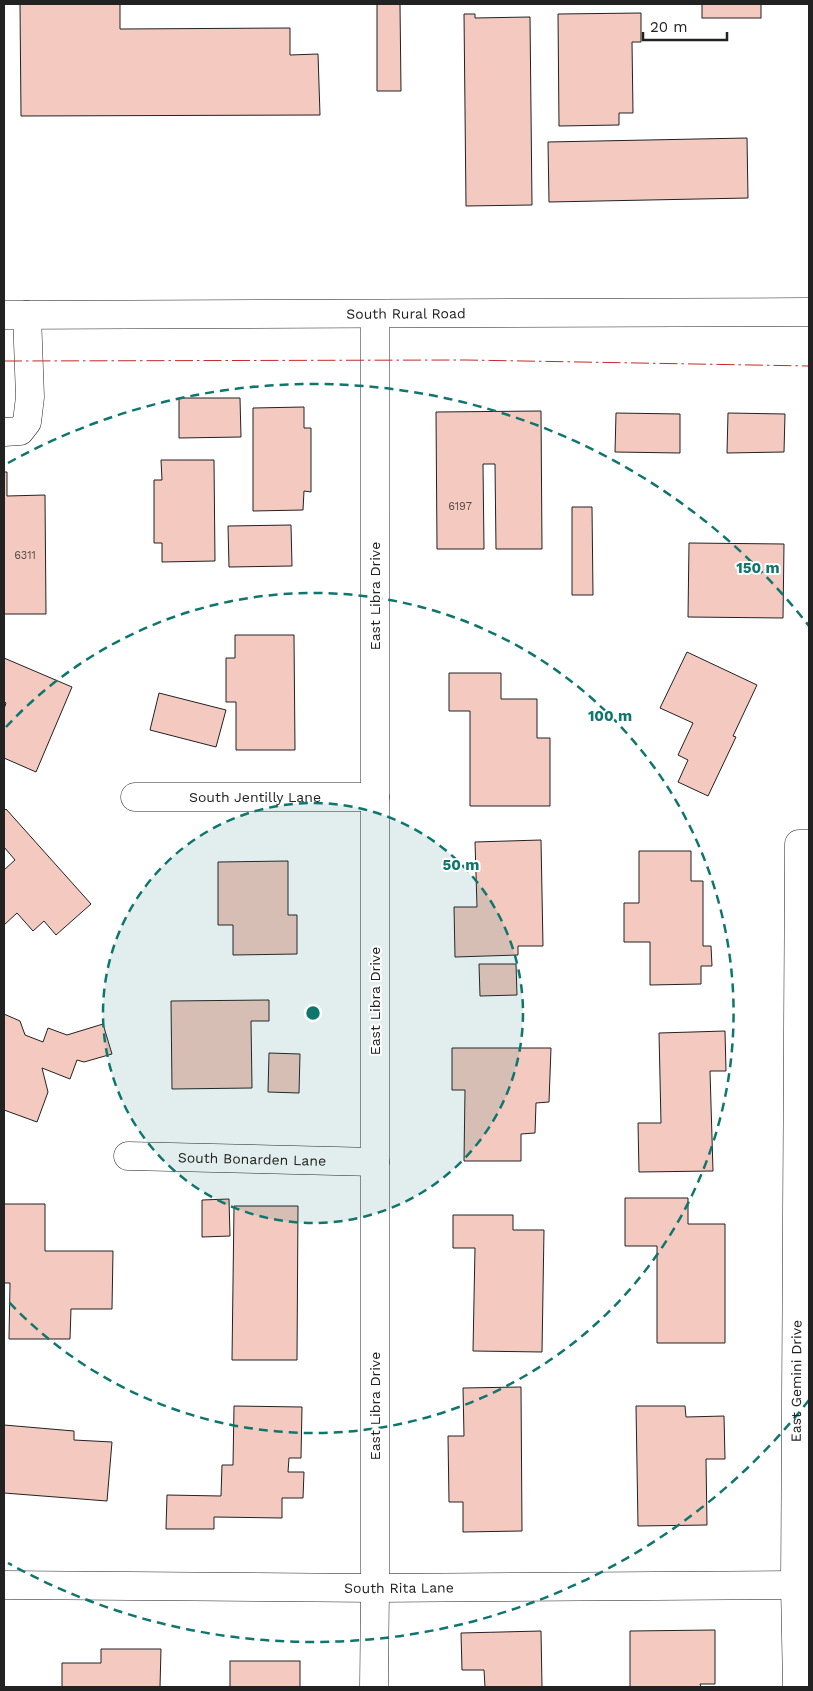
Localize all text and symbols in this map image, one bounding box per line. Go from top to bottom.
scale bar [643,10,727,42]
text: 20 m [650,18,688,36]
street label: South Rural Road [346,305,466,322]
house number: 6197 [448,500,472,513]
street label: East Libra Drive [367,542,383,650]
house number: 6311 [14,549,36,562]
text: 150 m [736,559,780,577]
text: 100 m [588,707,632,725]
street label: South Jentilly Lane [189,789,321,805]
text: 50 m [443,856,479,874]
street label: East Libra Drive [367,947,383,1055]
centre of rings [304,1004,322,1022]
street label: South Bonarden Lane [178,1149,326,1169]
street label: East Gemini Drive [788,1320,804,1442]
street label: East Libra Drive [367,1352,383,1460]
street label: South Rita Lane [344,1579,454,1596]

